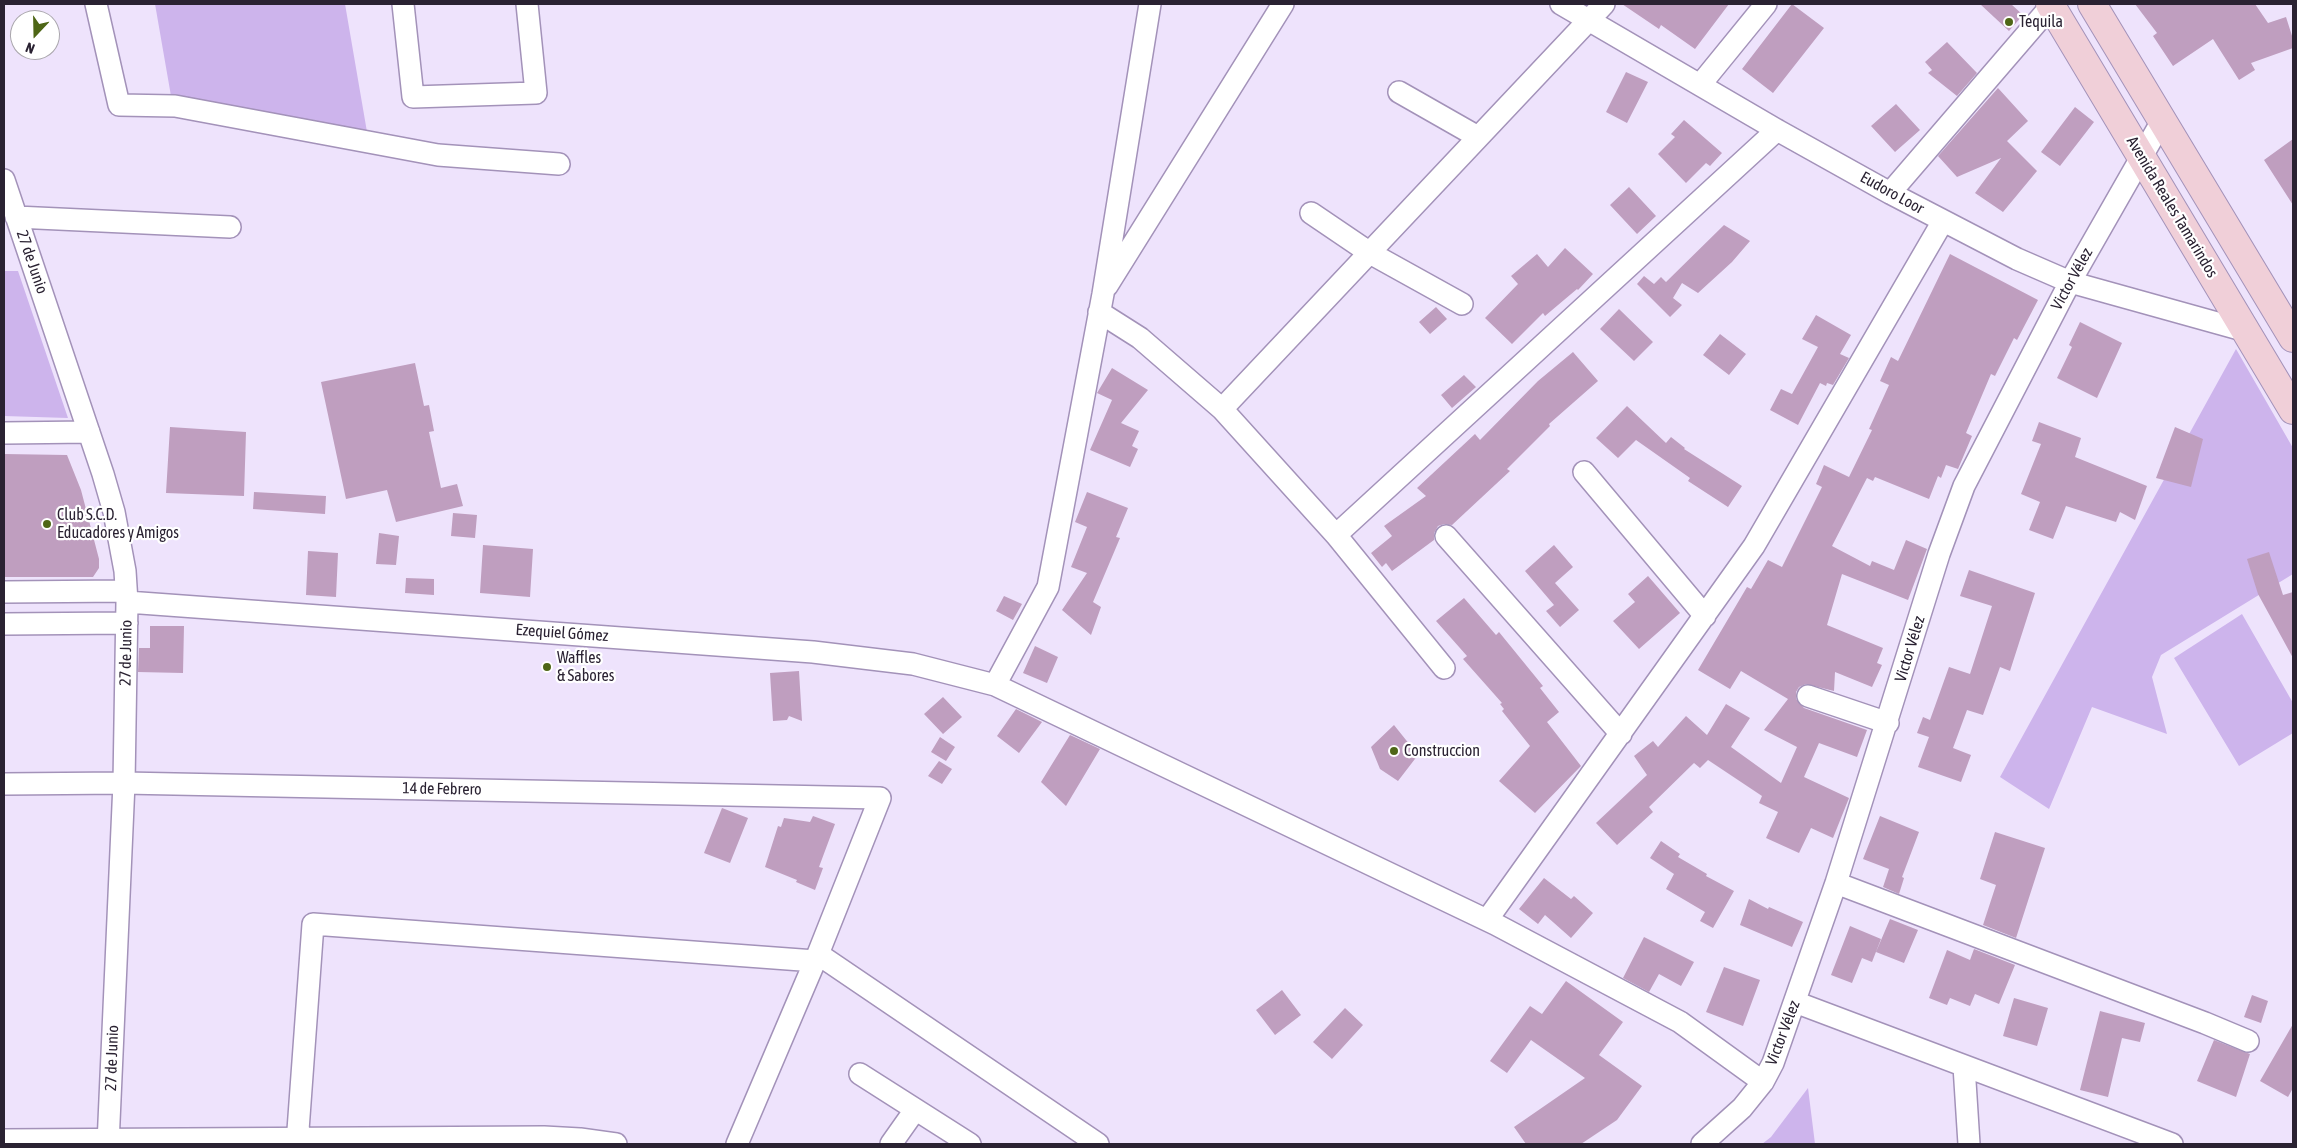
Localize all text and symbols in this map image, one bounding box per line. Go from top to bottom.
north arrow [10,10,60,60]
place label: Tequila [2019,12,2063,32]
marker: Tequila [2003,16,2015,28]
text: N [23,39,37,57]
street label: Avenida Reales Tamarindos [2122,133,2222,281]
street label: Eudoro Loor [1857,168,1927,218]
street label: 27 de Junio [12,228,52,296]
street label: Victor Vélez [2047,245,2097,313]
place label: Club S.C.D. Educadores y Amigos [57,505,179,543]
marker: Club S.C.D. Educadores y Amigos [41,518,53,530]
street label: Victor Vélez [1891,614,1929,684]
street label: 27 de Junio [116,620,136,686]
street label: Ezequiel Gómez [515,620,609,646]
place label: Waffles & Sabores [557,648,614,686]
marker: Waffles & Sabores [541,661,553,673]
place label: Construccion [1404,741,1480,761]
marker: Construccion [1388,745,1400,757]
street label: 14 de Febrero [402,779,482,799]
street label: Victor Vélez [1762,998,1804,1068]
street label: 27 de Junio [101,1025,123,1091]

